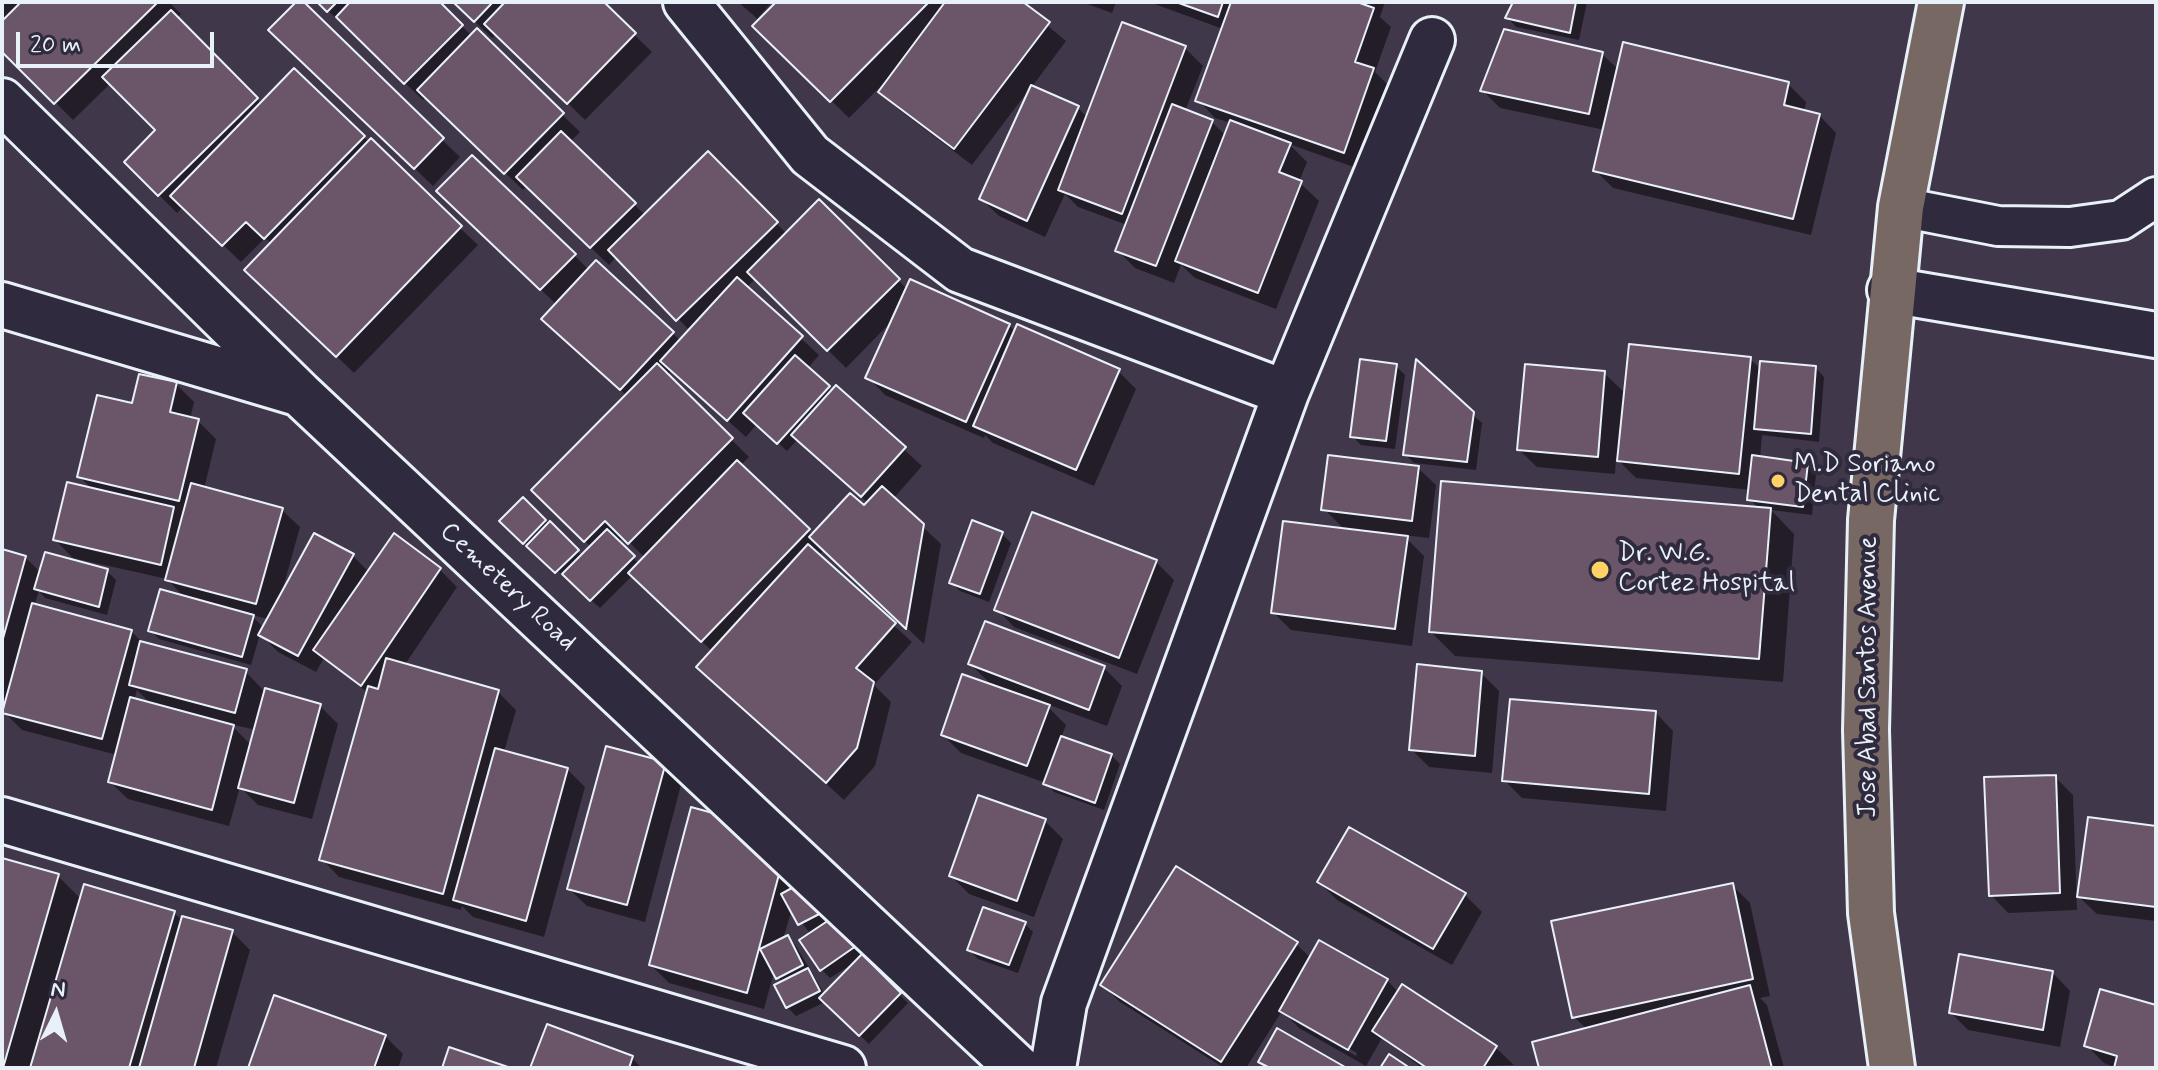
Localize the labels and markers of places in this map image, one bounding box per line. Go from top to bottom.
place label: M.D Soriano Dental Clinic [1794,450,1940,512]
marker: M.D Soriano Dental Clinic [1769,472,1787,490]
place label: Dr. W.G. Cortez Hospital [1618,539,1795,600]
marker: Dr. W.G. Cortez Hospital [1589,559,1611,581]

